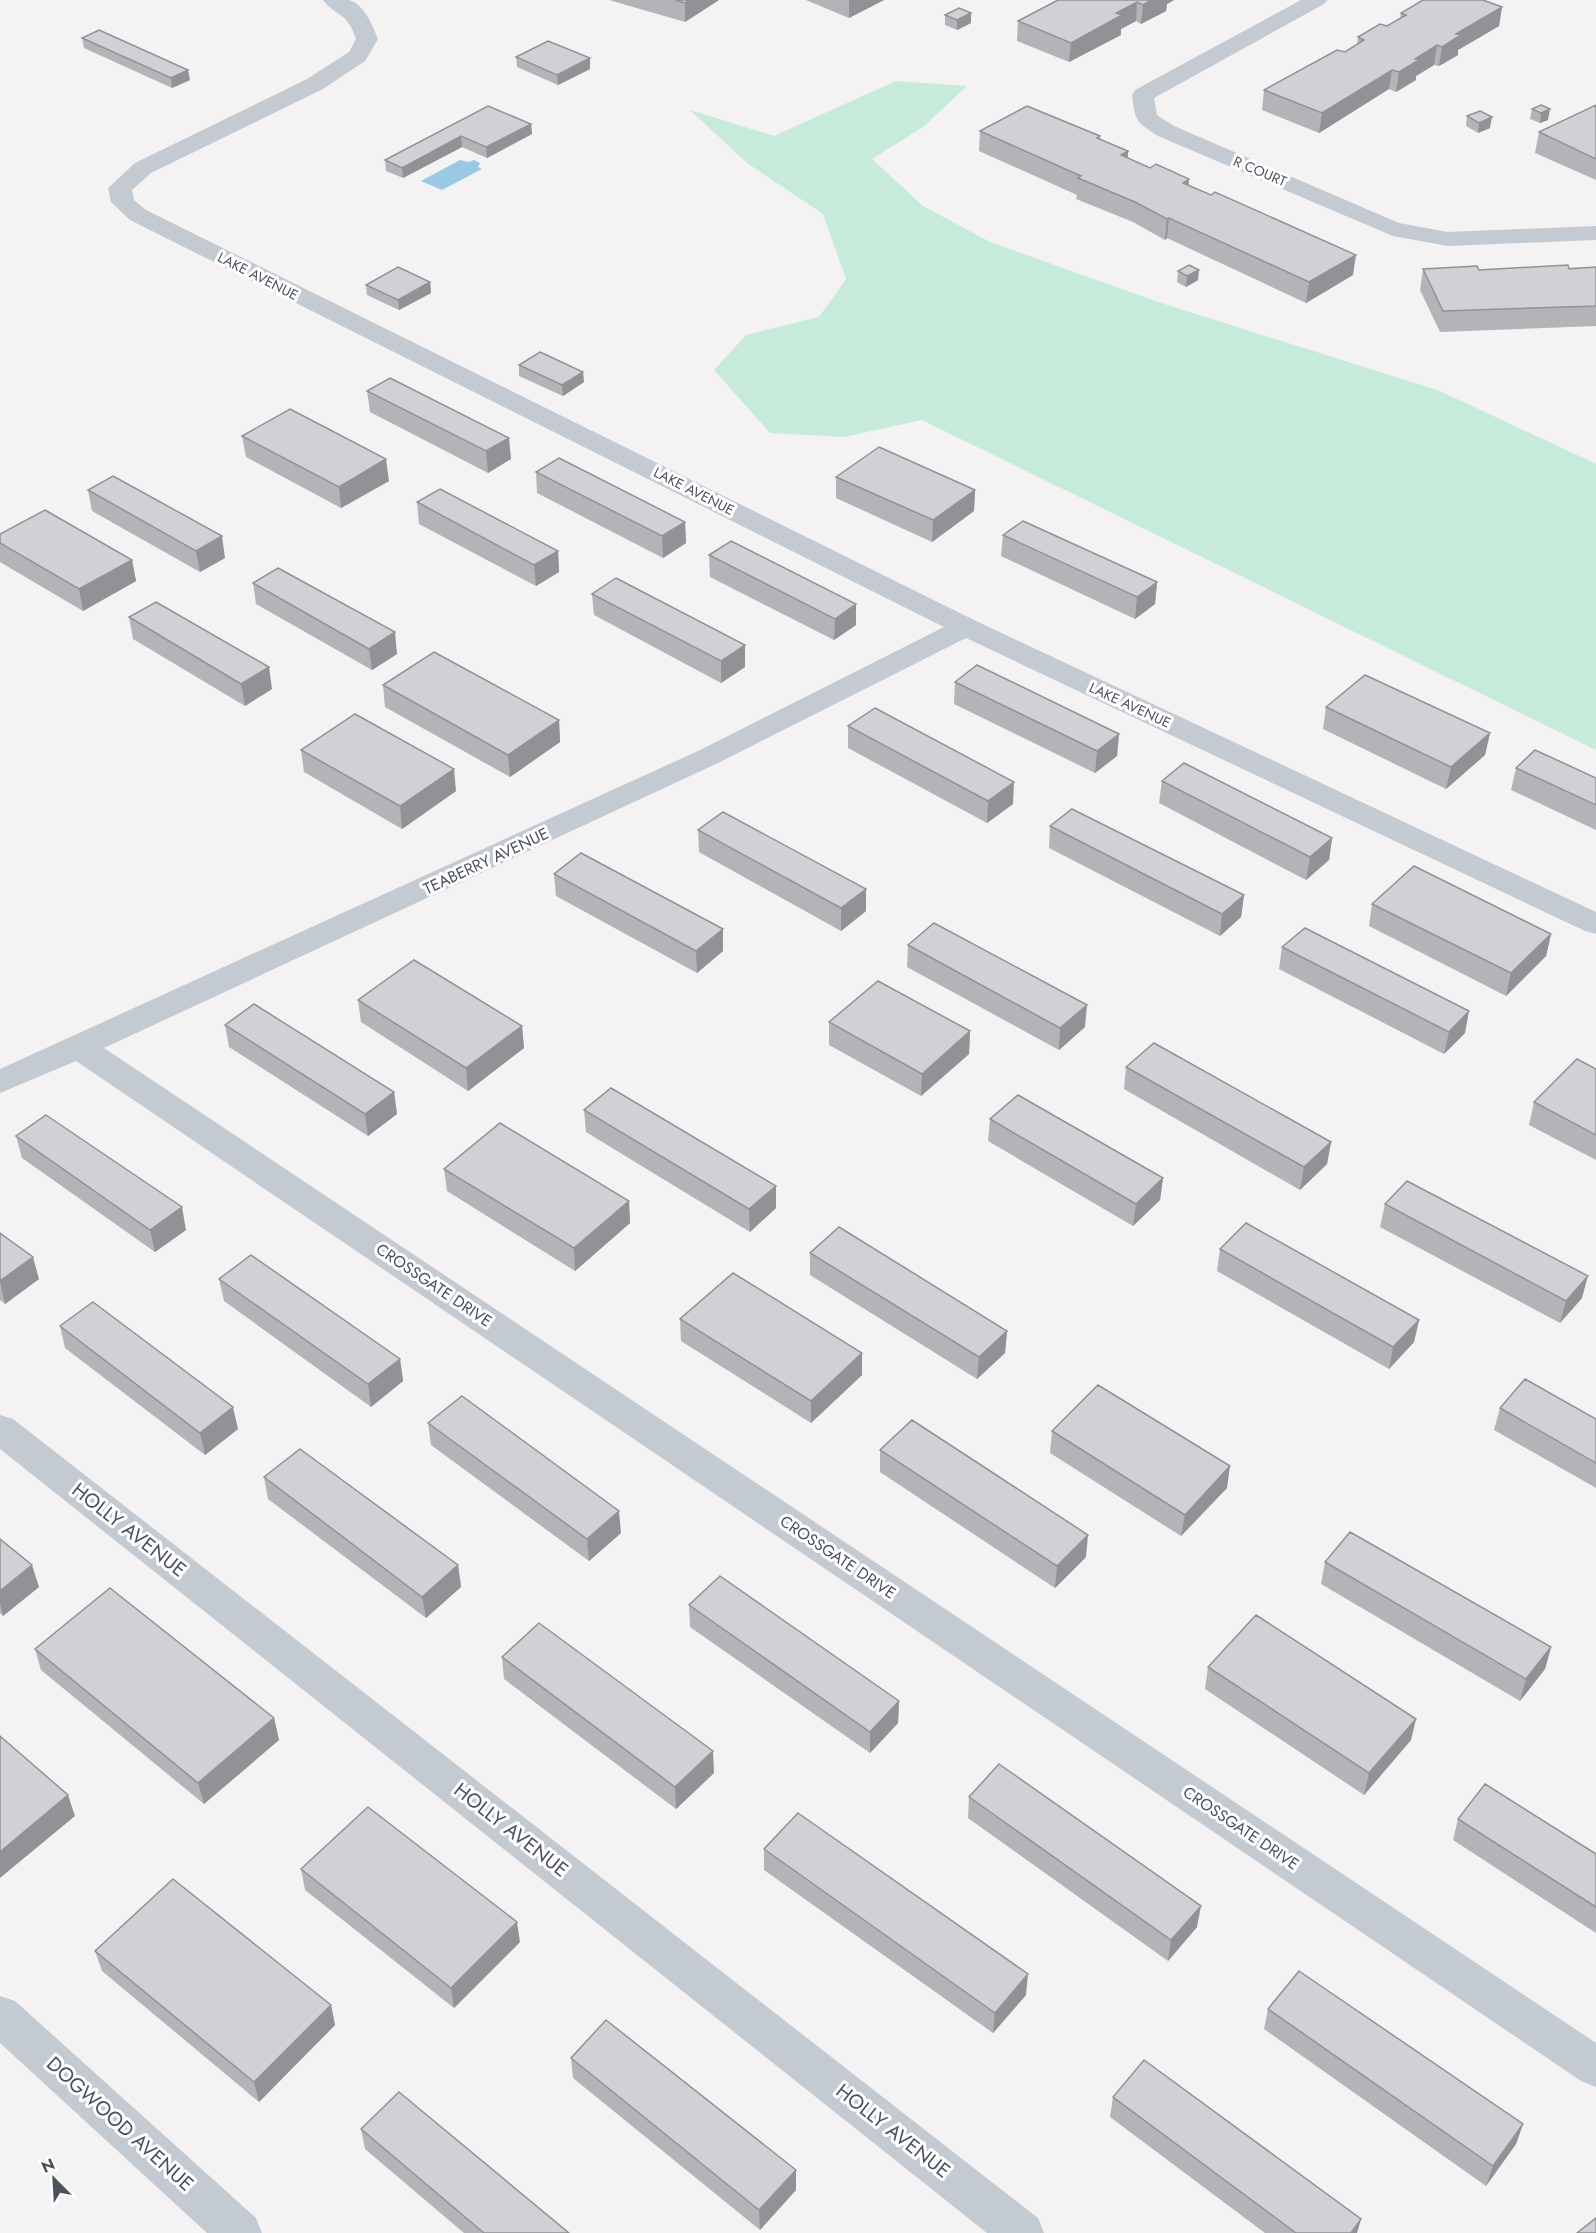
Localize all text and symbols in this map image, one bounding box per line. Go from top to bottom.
street label: R COURT [1230,151,1290,191]
street label: LAKE AVENUE [214,247,302,305]
street label: LAKE AVENUE [650,462,738,520]
street label: LAKE AVENUE [1086,677,1174,733]
street label: TEABERRY AVENUE [420,822,552,900]
street label: CROSSGATE DRIVE [371,1238,497,1332]
street label: HOLLY AVENUE [66,1476,192,1584]
street label: CROSSGATE DRIVE [775,1510,901,1604]
street label: HOLLY AVENUE [448,1776,574,1884]
street label: CROSSGATE DRIVE [1178,1781,1304,1875]
street label: DOGWOOD AVENUE [42,2052,198,2196]
street label: HOLLY AVENUE [830,2077,956,2185]
north arrow [24,2149,84,2209]

